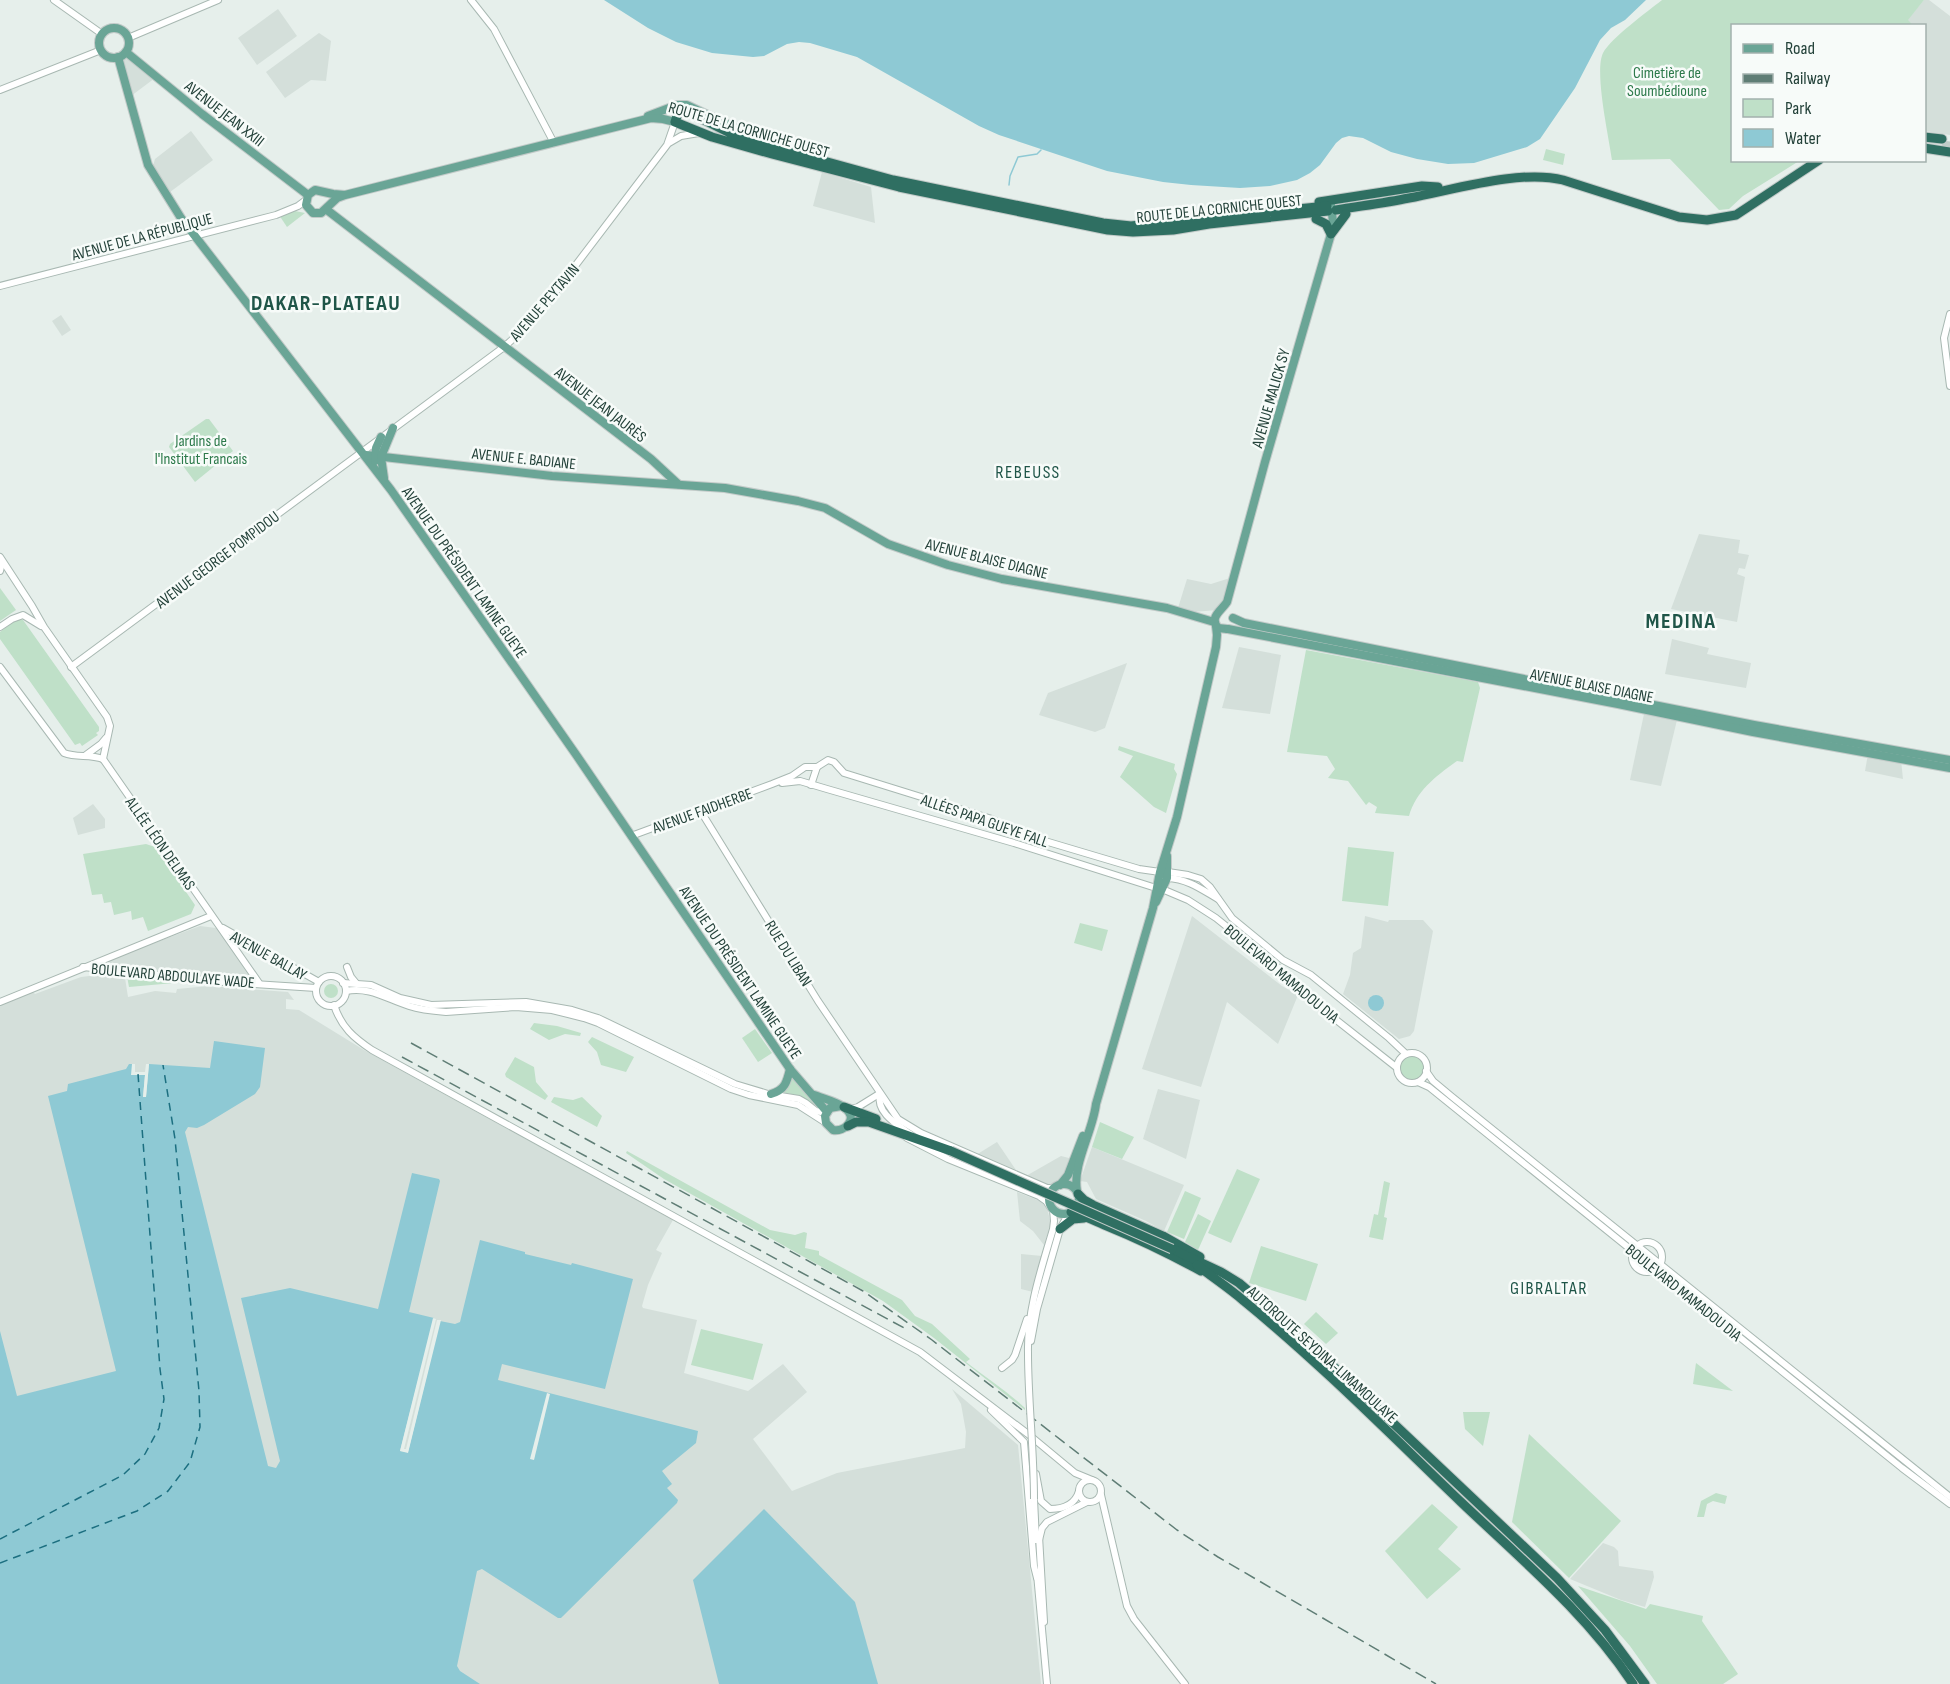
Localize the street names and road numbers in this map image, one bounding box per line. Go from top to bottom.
street label: AVENUE JEAN XXIII [180,77,268,151]
street label: ROUTE DE LA CORNICHE OUEST [666,98,832,163]
street label: ROUTE DE LA CORNICHE OUEST [1136,191,1303,228]
street label: AVENUE DE LA RÉPUBLIQUE [69,209,215,266]
street label: AVENUE PEYTAVIN [506,260,584,346]
street label: AVENUE MALICK SY [1248,346,1295,451]
street label: AVENUE JEAN JAURÈS [550,363,650,447]
street label: AVENUE E. BADIANE [470,444,577,474]
street label: AVENUE DU PRÉSIDENT LAMINE GUEYE [397,483,530,662]
street label: AVENUE GEORGE POMPIDOU [152,507,283,613]
street label: AVENUE BLAISE DIAGNE [923,535,1050,584]
street label: AVENUE BLAISE DIAGNE [1527,665,1655,708]
street label: AVENUE FAIDHERBE [649,785,755,839]
street label: ALLÉES PAPA GUEYE FALL [917,790,1051,852]
street label: ALLÉE LÉON DELMAS [120,793,199,894]
street label: AVENUE DU PRÉSIDENT LAMINE GUEYE [674,882,805,1063]
street label: RUE DU LIBAN [760,917,815,990]
street label: BOULEVARD MAMADOU DIA [1220,921,1342,1028]
street label: AVENUE BALLAY [226,927,310,985]
street label: BOULEVARD ABDOULAYE WADE [90,960,255,993]
street label: BOULEVARD MAMADOU DIA [1621,1241,1745,1346]
street label: AUTOROUTE SEYDINA-LIMAMOULAYE [1242,1282,1401,1428]

